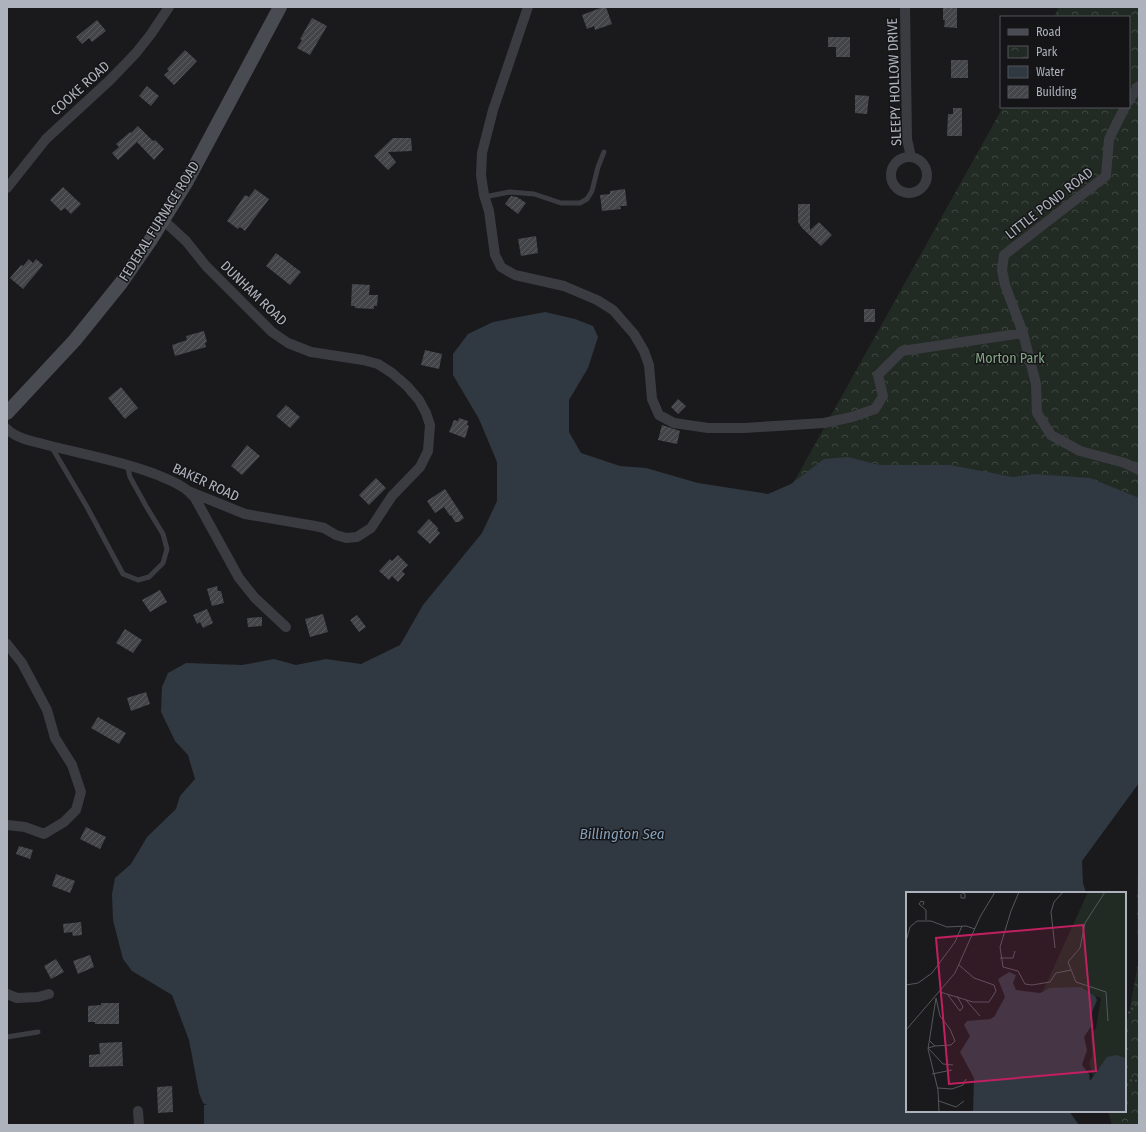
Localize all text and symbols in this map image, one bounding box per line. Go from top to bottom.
legend [1000,16,1130,108]
street label: SLEEPY HOLLOW DRIVE [884,17,905,146]
text: Road [1036,25,1061,39]
text: Park [1036,45,1058,59]
street label: COOKE ROAD [47,58,113,119]
text: Water [1036,65,1065,79]
text: Building [1036,85,1077,99]
street label: FEDERAL FURNACE ROAD [116,158,203,284]
street label: LITTLE POND ROAD [1002,164,1097,243]
street label: DUNHAM ROAD [217,258,290,329]
park label: Morton Park [975,350,1045,367]
street label: BAKER ROAD [170,460,242,505]
water label: Billington Sea [579,825,665,843]
inset map [906,892,1126,1112]

